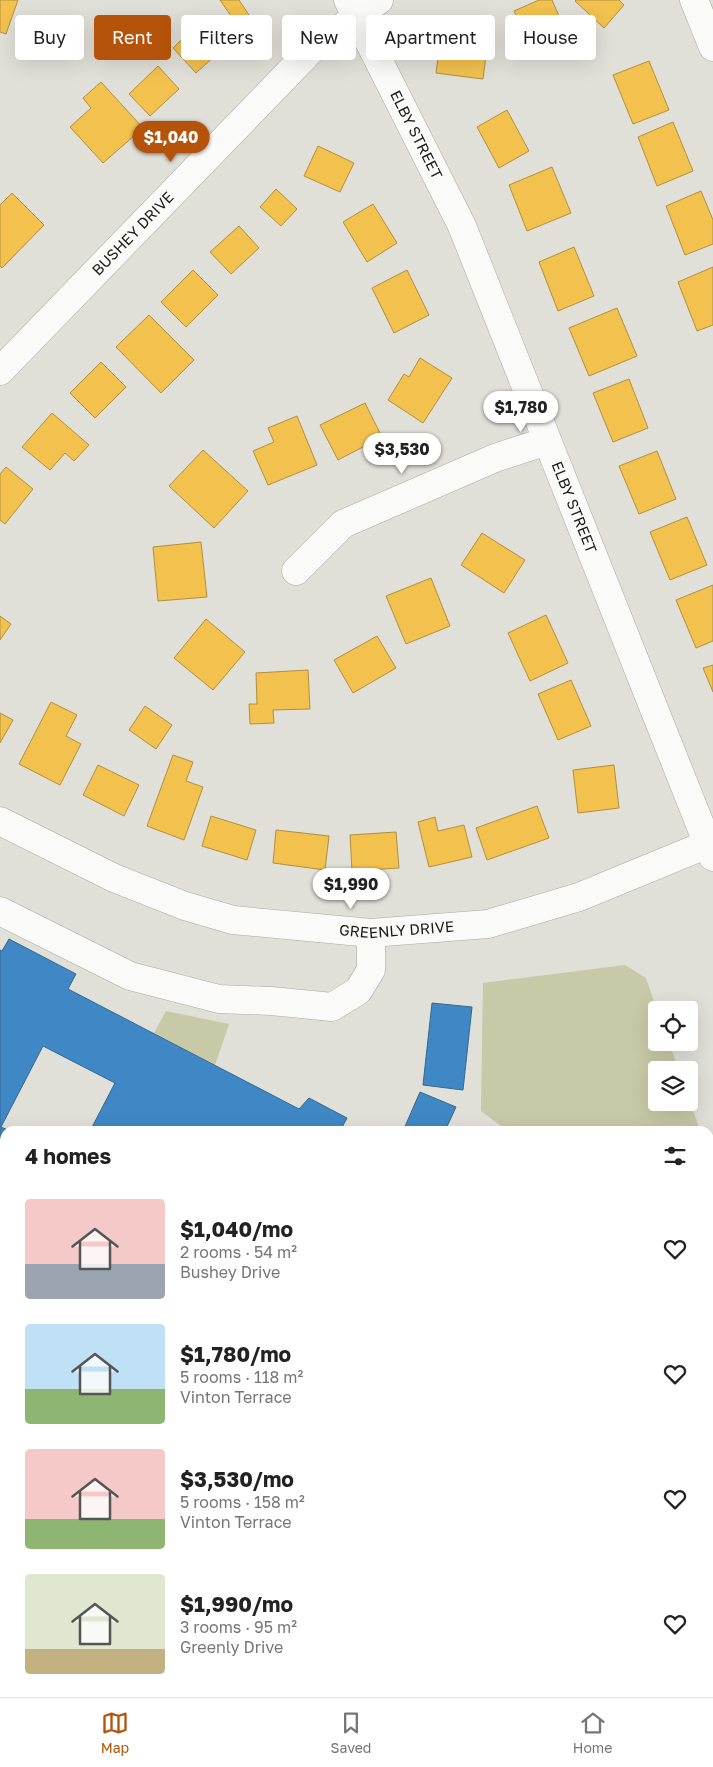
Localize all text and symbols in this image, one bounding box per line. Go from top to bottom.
chip: Buy [15,15,84,60]
chip: Rent [94,15,171,60]
chip: Filters [181,15,272,60]
chip: New [282,15,356,60]
chip: Apartment [366,15,495,60]
chip: House [505,15,596,60]
street label: ELBY STREET [387,87,447,182]
pin: $1,040 [130,120,212,163]
text: $1,040 [144,127,198,147]
street label: BUSHEY DRIVE [88,188,177,279]
pin: $1,780 [480,390,562,433]
text: $1,780 [494,397,548,417]
pin: $3,530 [361,432,443,475]
text: $3,530 [374,439,430,459]
street label: ELBY STREET [549,459,601,556]
pin: $1,990 [310,868,392,910]
text: $1,990 [324,874,378,894]
street label: GREENLY DRIVE [338,917,455,941]
map controls [648,1001,698,1111]
button: locate [648,1001,698,1051]
button: layers [648,1061,698,1111]
icon: filters [661,1142,689,1170]
text: 4 homes [25,1143,111,1169]
text: $1,040/mo [180,1216,293,1242]
icon: home [65,1219,125,1279]
icon: heart [661,1235,689,1263]
text: 2 rooms · 54 m² [180,1242,297,1262]
text: Bushey Drive [180,1262,280,1282]
text: $1,780/mo [180,1341,291,1367]
icon: home [65,1344,125,1404]
icon: heart [661,1360,689,1388]
text: 5 rooms · 118 m² [180,1367,303,1387]
text: Vinton Terrace [180,1387,292,1407]
text: $3,530/mo [180,1466,294,1492]
icon: home [65,1469,125,1529]
icon: heart [661,1485,689,1513]
text: 5 rooms · 158 m² [180,1492,305,1512]
text: Vinton Terrace [180,1512,292,1532]
text: $1,990/mo [180,1591,293,1617]
icon: home [65,1594,125,1654]
icon: heart [661,1610,689,1638]
text: 3 rooms · 95 m² [180,1617,297,1637]
text: Greenly Drive [180,1637,283,1657]
tab: Map [101,1709,129,1756]
tab: Saved [331,1709,371,1756]
tab: Home [573,1709,612,1756]

